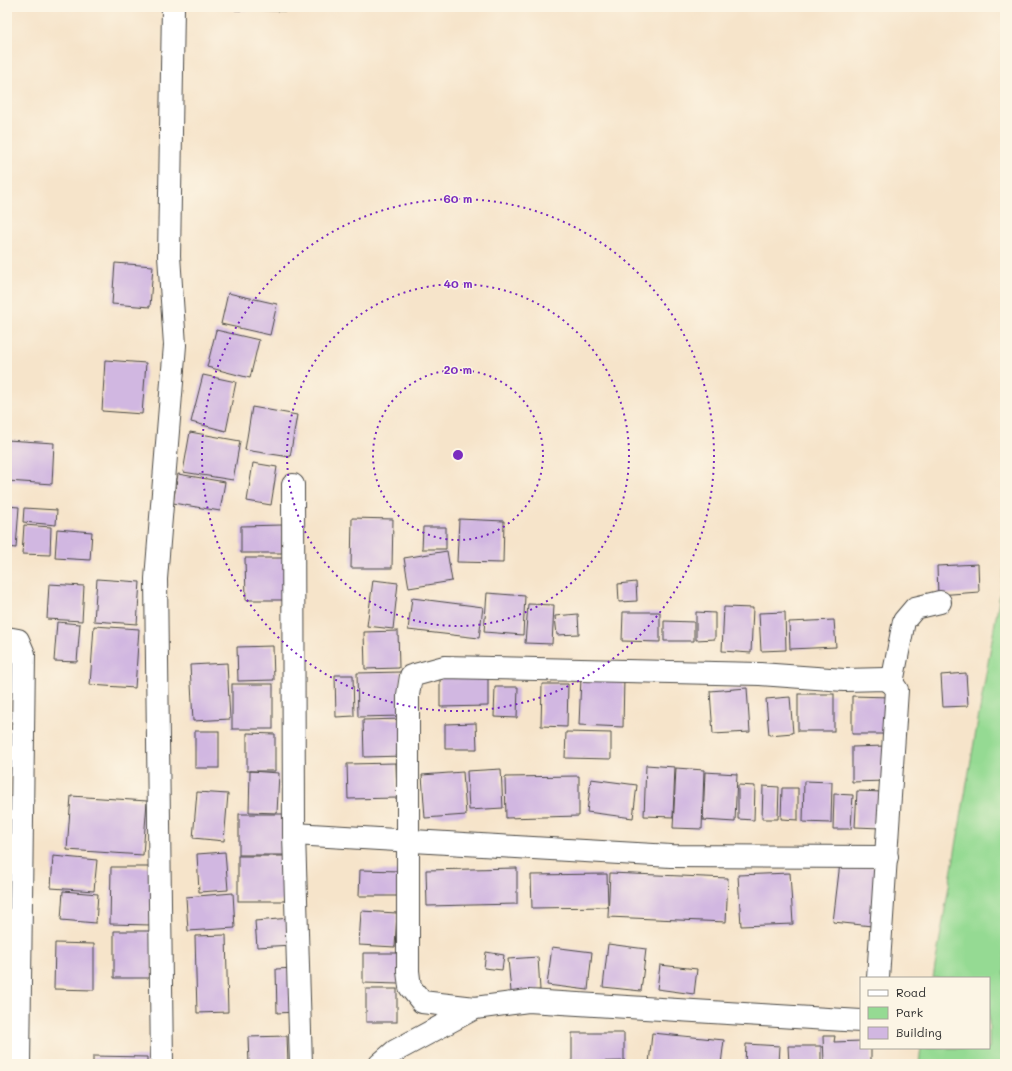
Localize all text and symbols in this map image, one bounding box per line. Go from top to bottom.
text: 60 m [444,190,472,206]
text: 40 m [443,275,473,291]
text: 20 m [444,361,472,377]
centre of rings [451,448,465,462]
legend [860,977,990,1049]
text: Road [896,984,926,1000]
text: Park [896,1004,923,1020]
text: Building [896,1024,942,1040]

